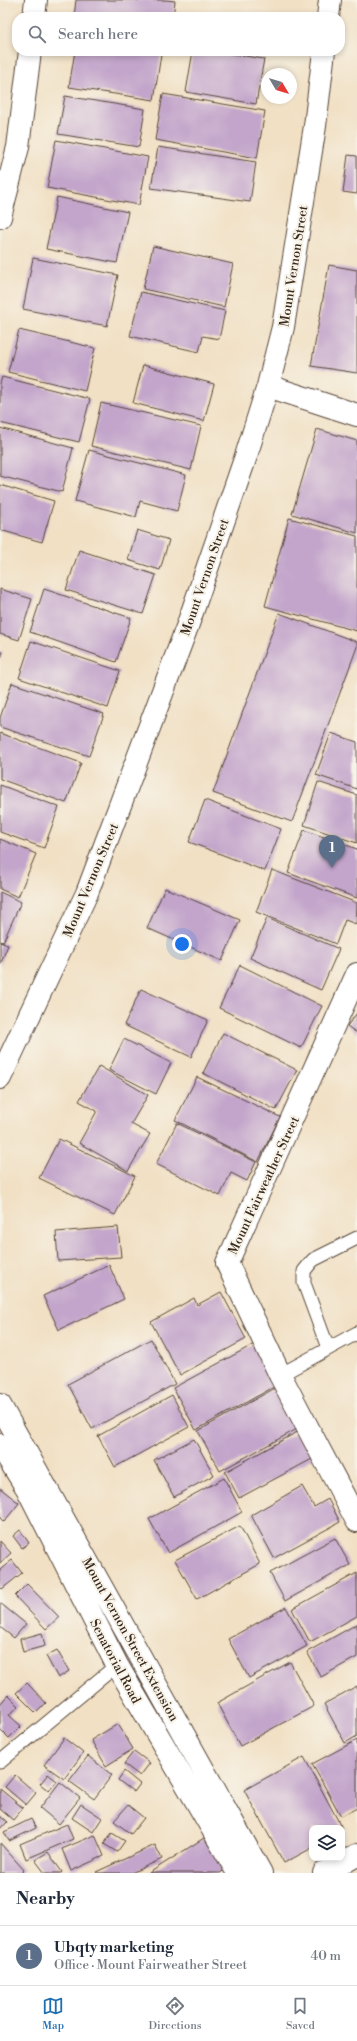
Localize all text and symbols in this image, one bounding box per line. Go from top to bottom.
search box [12,12,345,56]
icon: search [26,23,48,45]
text: Search here [58,25,138,44]
north arrow [261,68,297,104]
street label: Mount Vernon Street [276,204,312,328]
street label: Mount Vernon Street [177,516,233,638]
street label: Mount Vernon Street [60,820,122,940]
pin: 1 [319,835,345,868]
your location [172,934,192,954]
street label: Mount Fairweather Street [225,1113,303,1257]
street label: Mount Vernon Street Extension [78,1555,182,1724]
street label: Senatorial Road [86,1616,144,1707]
map controls [309,1825,345,1861]
button: layers [309,1825,345,1861]
text: Nearby [16,1888,75,1910]
text: Ubqty marketing [54,1938,174,1957]
text: 1 [26,1948,32,1964]
text: 40 m [311,1948,341,1964]
text: Office · Mount Fairweather Street [54,1957,247,1973]
tab: Map [42,1995,64,2033]
tab: Directions [149,1995,202,2033]
tab: Saved [286,1995,315,2033]

